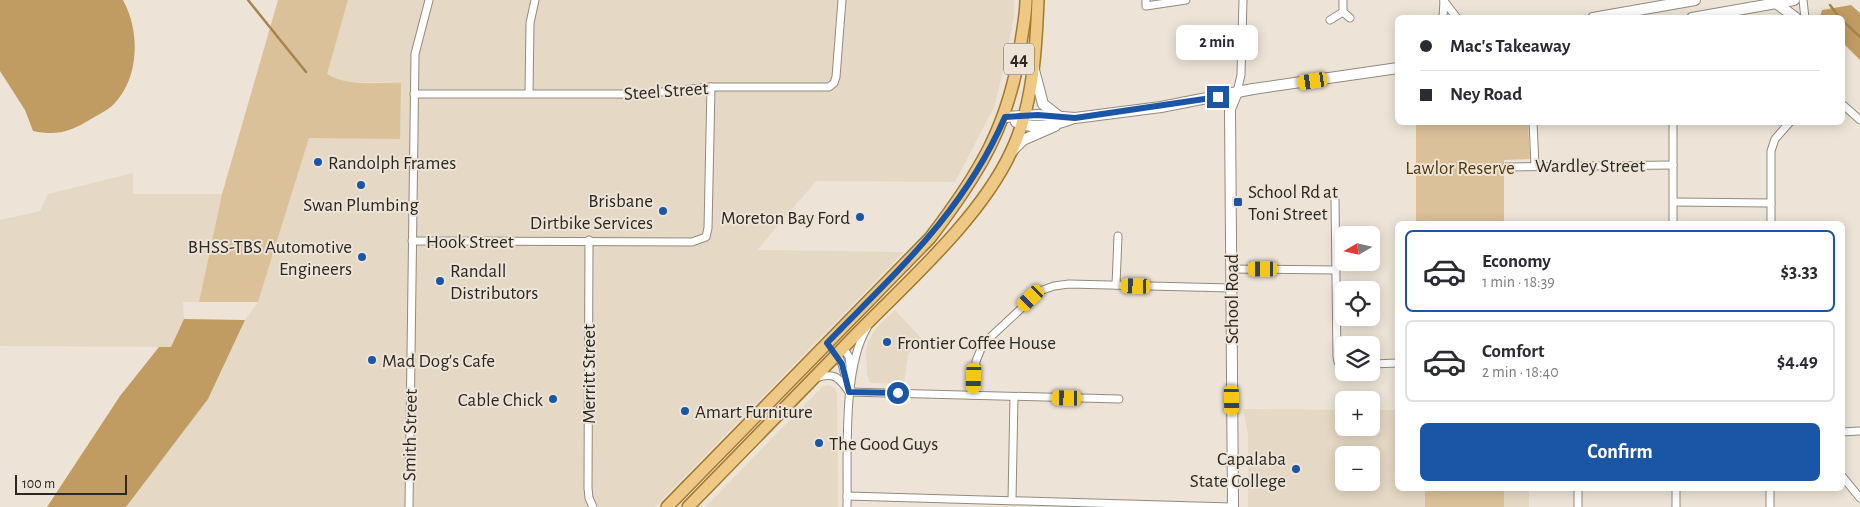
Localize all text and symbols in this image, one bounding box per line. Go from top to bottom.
callout: 2 min [1177,24,1259,59]
text: 2 min [1199,34,1235,50]
text: Mac's Takeaway [1450,37,1570,56]
road number: 44 [1004,44,1034,74]
car [1297,71,1328,91]
street label: Steel Street [623,79,709,104]
text: Ney Road [1450,85,1522,104]
route end [1207,86,1229,108]
place label: Randolph Frames [328,154,456,173]
marker: Randolph Frames [312,156,324,168]
street label: Wardley Street [1535,157,1645,176]
park label: Lawlor Reserve [1405,159,1515,178]
marker: Swan Plumbing [355,179,367,191]
place label: School Rd at Toni Street [1248,183,1338,224]
place label: Brisbane Dirtbike Services [530,192,653,233]
place label: Swan Plumbing [303,196,419,215]
marker: School Rd at Toni Street [1232,196,1244,208]
marker: Brisbane Dirtbike Services [657,205,669,217]
place label: Moreton Bay Ford [721,209,850,228]
marker: Moreton Bay Ford [854,211,866,223]
north arrow [1335,226,1380,271]
map controls [1335,226,1380,491]
street label: Hook Street [426,233,514,252]
place label: BHSS-TBS Automotive Engineers [188,238,352,279]
icon: car [1422,249,1467,294]
marker: BHSS-TBS Automotive Engineers [356,251,368,263]
text: Economy [1482,252,1551,271]
street label: School Road [1223,254,1242,344]
place label: Randall Distributors [450,262,538,303]
car [1248,262,1278,277]
text: $3.33 [1781,262,1818,281]
text: 1 min · 18:39 [1482,274,1555,290]
marker: Randall Distributors [434,275,446,287]
car [1120,278,1151,294]
button: locate [1335,281,1380,326]
car [1014,282,1047,314]
street label: Merritt Street [580,324,599,424]
place label: Frontier Coffee House [897,334,1056,353]
marker: Frontier Coffee House [881,336,893,348]
button: layers [1335,336,1380,381]
icon: car [1422,339,1467,384]
text: Comfort [1482,342,1544,361]
place label: Mad Dog's Cafe [382,352,495,371]
text: $4.49 [1777,352,1818,371]
marker: Mad Dog's Cafe [366,354,378,366]
car [965,363,982,393]
text: 2 min · 18:40 [1482,364,1559,380]
route start [887,382,909,404]
car [1224,385,1239,415]
street label: Smith Street [400,389,421,481]
car [1051,390,1082,406]
place label: Cable Chick [458,391,543,410]
button: + [1335,391,1380,436]
marker: Cable Chick [547,393,559,405]
place label: Amart Furniture [695,403,813,422]
marker: Amart Furniture [679,405,691,417]
button: Confirm [1420,423,1820,481]
place label: The Good Guys [829,435,938,454]
marker: The Good Guys [813,437,825,449]
button: − [1335,446,1380,491]
place label: Capalaba State College [1190,450,1286,491]
marker: Capalaba State College [1290,463,1302,475]
scale bar [15,472,128,495]
text: 100 m [22,477,55,491]

